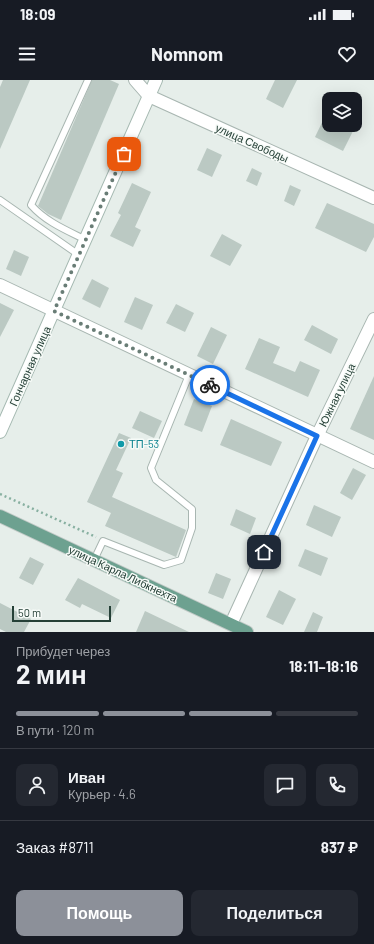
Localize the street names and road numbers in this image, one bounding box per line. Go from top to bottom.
street label: улица Свободы [214,121,291,165]
street label: Гончарная улица [6,323,53,408]
street label: Южная улица [316,360,358,429]
street label: улица Карла Либкнехта [67,543,180,605]

